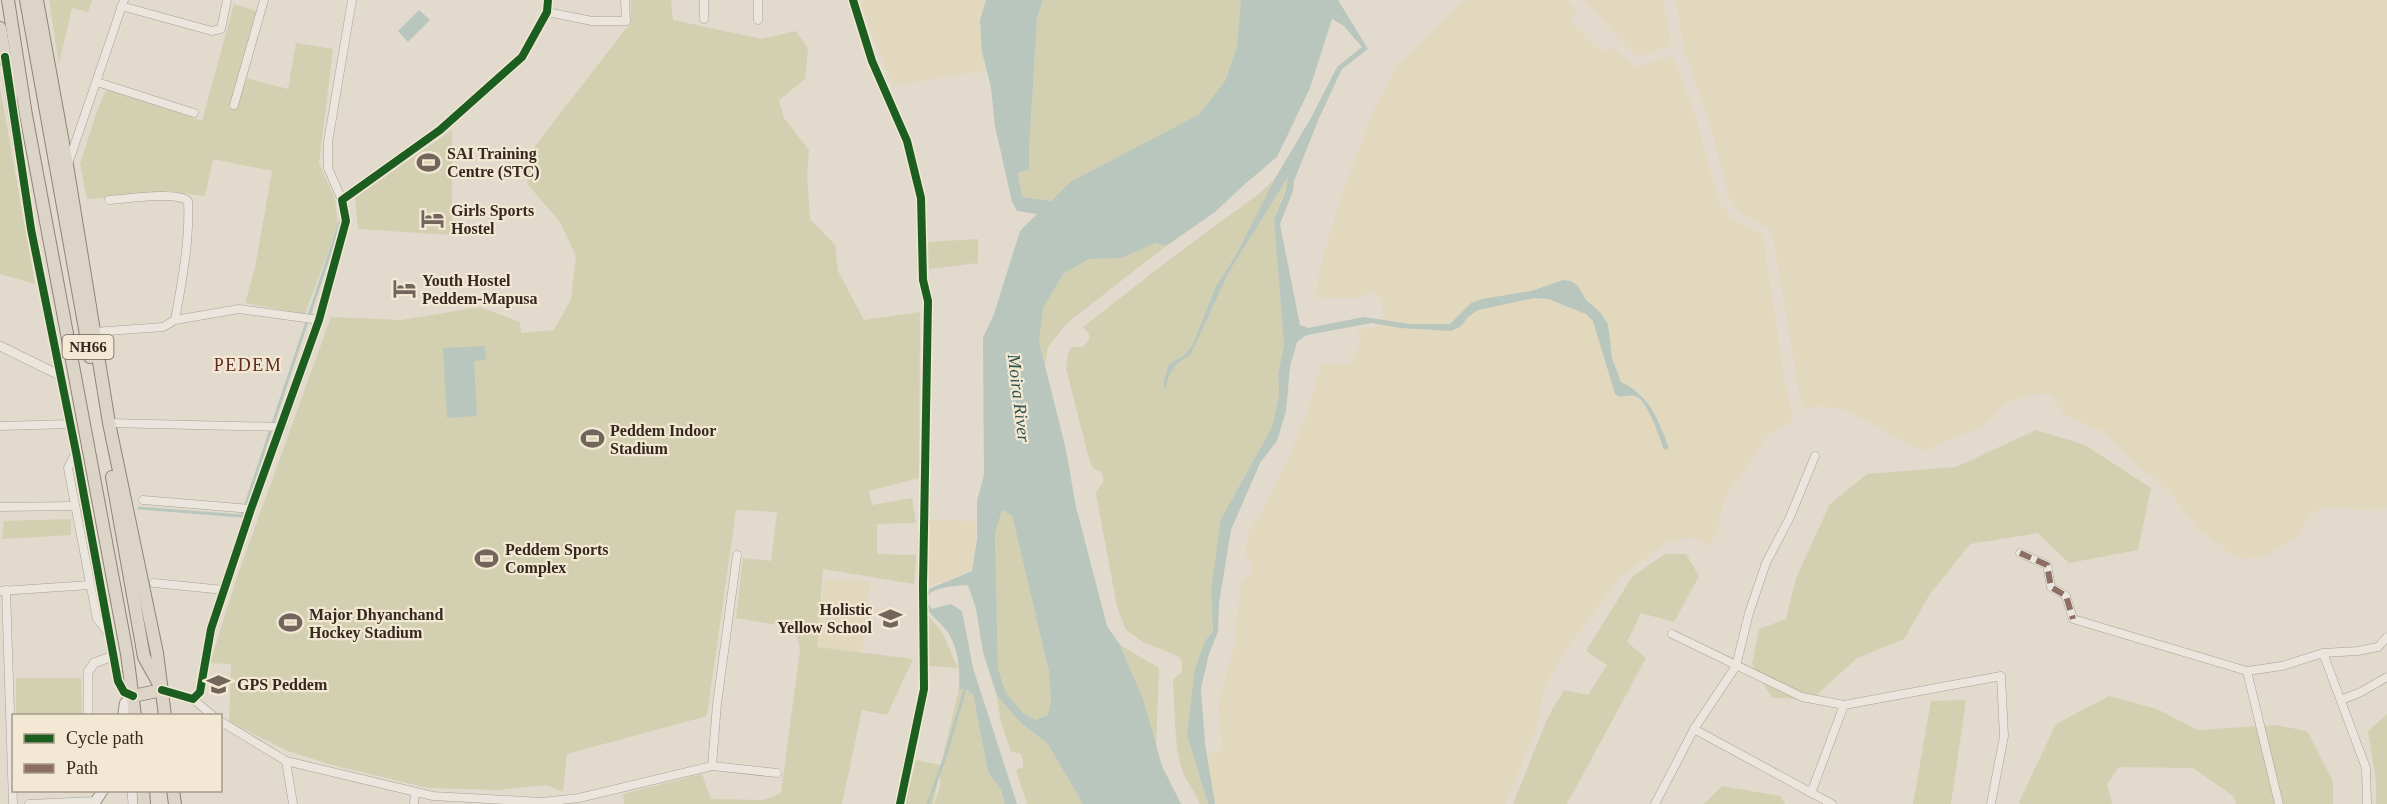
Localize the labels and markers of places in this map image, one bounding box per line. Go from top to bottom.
place label: SAI Training Centre (STC) [447,145,540,181]
sports icon: SAI Training Centre (STC) [416,149,442,175]
place label: Girls Sports Hostel [451,202,534,237]
hotel icon: Girls Sports Hostel [420,206,446,232]
place label: Youth Hostel Peddem-Mapusa [422,272,538,308]
hotel icon: Youth Hostel Peddem-Mapusa [391,276,417,302]
place label: Peddem Indoor Stadium [610,422,716,457]
sports icon: Peddem Indoor Stadium [579,426,605,452]
place label: Peddem Sports Complex [505,541,609,577]
sports icon: Peddem Sports Complex [474,545,500,571]
place label: Holistic Yellow School [777,601,873,636]
school or university icon: Holistic Yellow School [877,605,903,631]
place label: Major Dhyanchand Hockey Stadium [309,606,443,642]
sports icon: Major Dhyanchand Hockey Stadium [278,610,304,636]
school or university icon: GPS Peddem [206,671,232,697]
place label: GPS Peddem [237,676,328,693]

